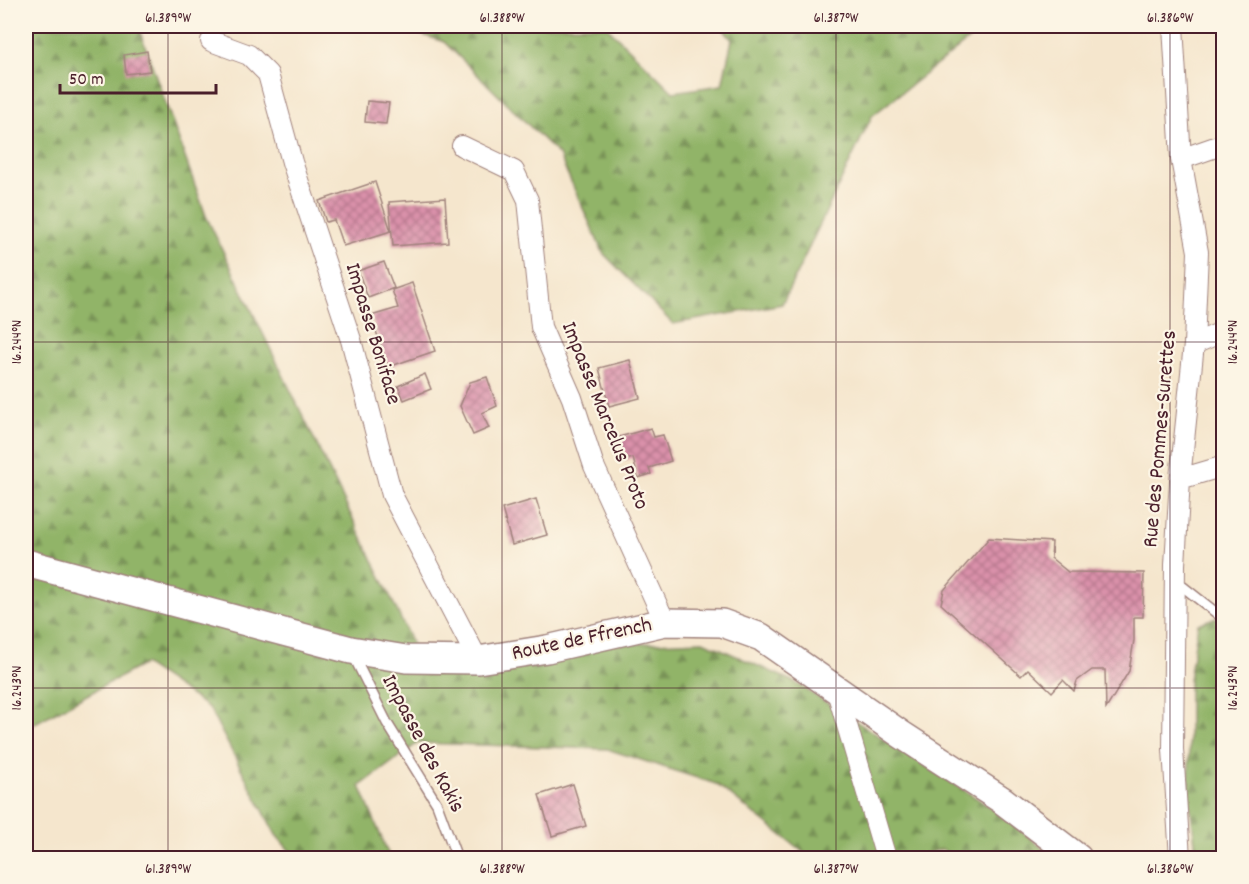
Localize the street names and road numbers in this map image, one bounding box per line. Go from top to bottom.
street label: Impasse Boniface [336,259,408,409]
street label: Impasse Marcelus Proto [552,317,656,515]
street label: Rue des Pommes-Surettes [1136,329,1186,549]
street label: Route de Ffrench [509,610,655,670]
street label: Impasse des Kakis [372,669,472,819]

